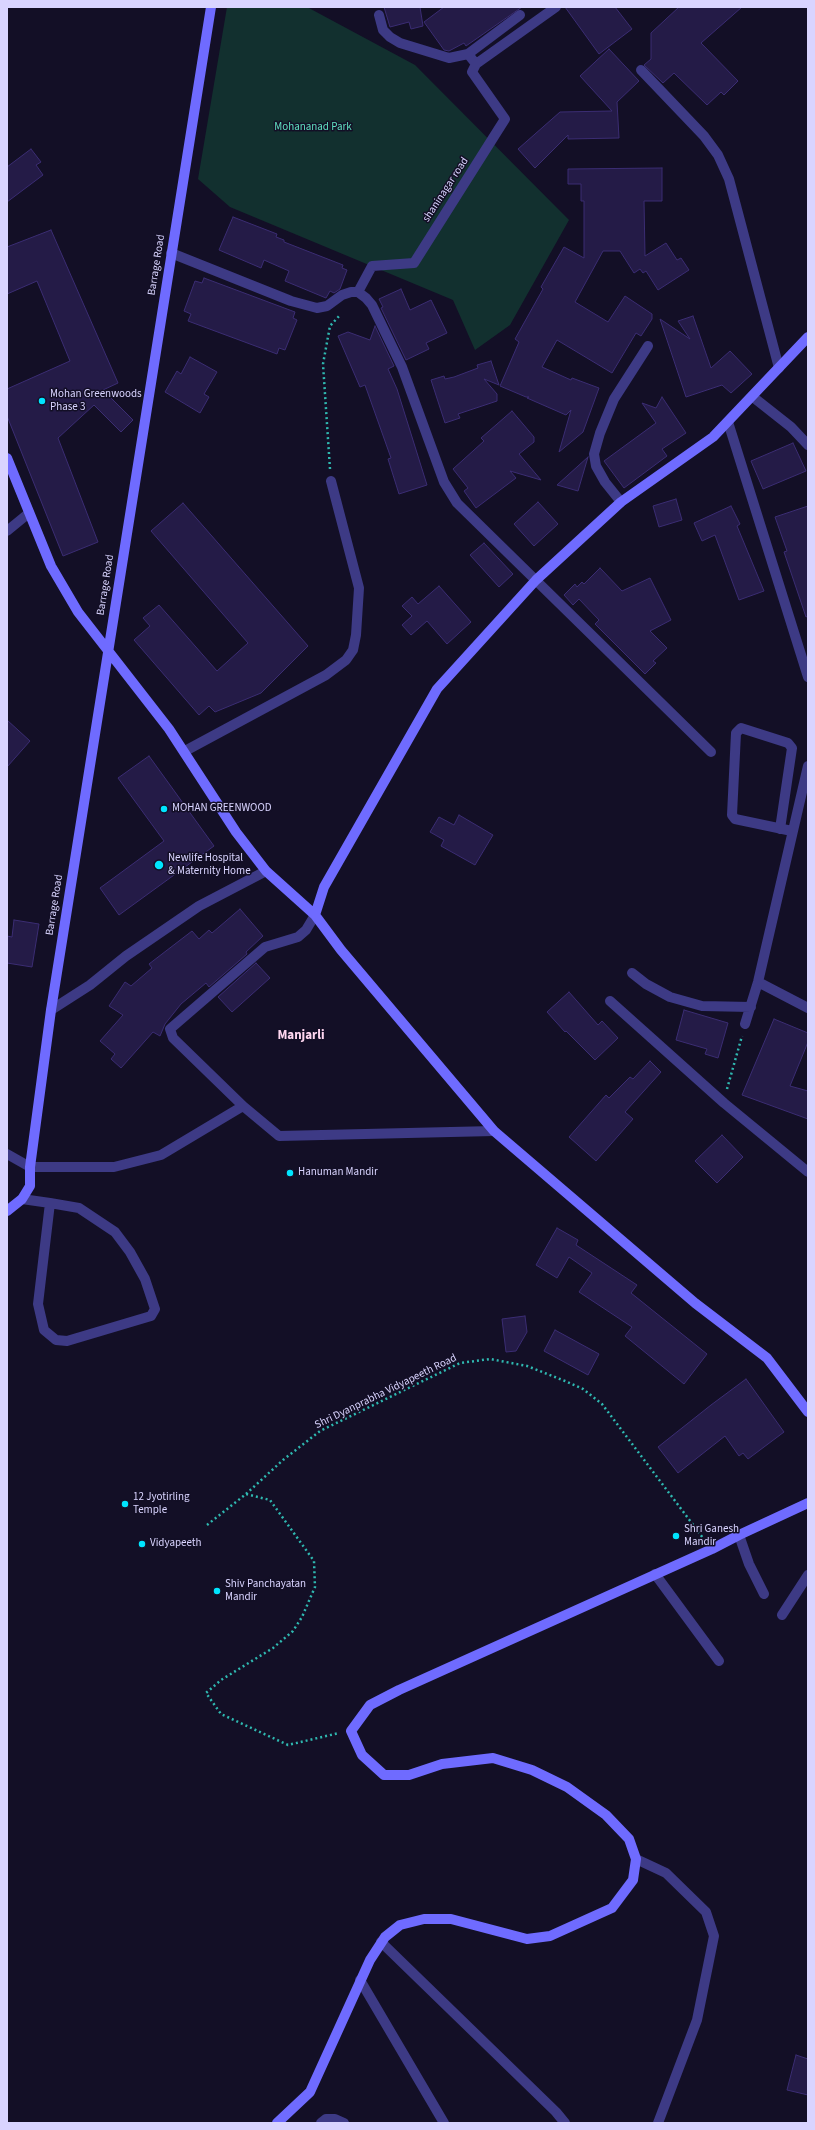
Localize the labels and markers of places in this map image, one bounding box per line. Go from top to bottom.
place label: Mohan Greenwoods Phase 3 [50,388,142,414]
marker: Mohan Greenwoods Phase 3 [37,396,47,406]
place label: MOHAN GREENWOOD [172,802,271,816]
marker: MOHAN GREENWOOD [159,804,169,814]
place label: Newlife Hospital & Maternity Home [168,852,251,878]
marker: Newlife Hospital & Maternity Home [153,859,165,871]
place label: Hanuman Mandir [298,1166,378,1180]
marker: Hanuman Mandir [285,1168,295,1178]
place label: 12 Jyotirling Temple [133,1491,190,1517]
marker: 12 Jyotirling Temple [120,1499,130,1509]
place label: Shri Ganesh Mandir [684,1523,739,1549]
marker: Shri Ganesh Mandir [671,1531,681,1541]
place label: Vidyapeeth [150,1537,202,1551]
marker: Vidyapeeth [137,1539,147,1549]
place label: Shiv Panchayatan Mandir [225,1578,306,1604]
marker: Shiv Panchayatan Mandir [212,1586,222,1596]

